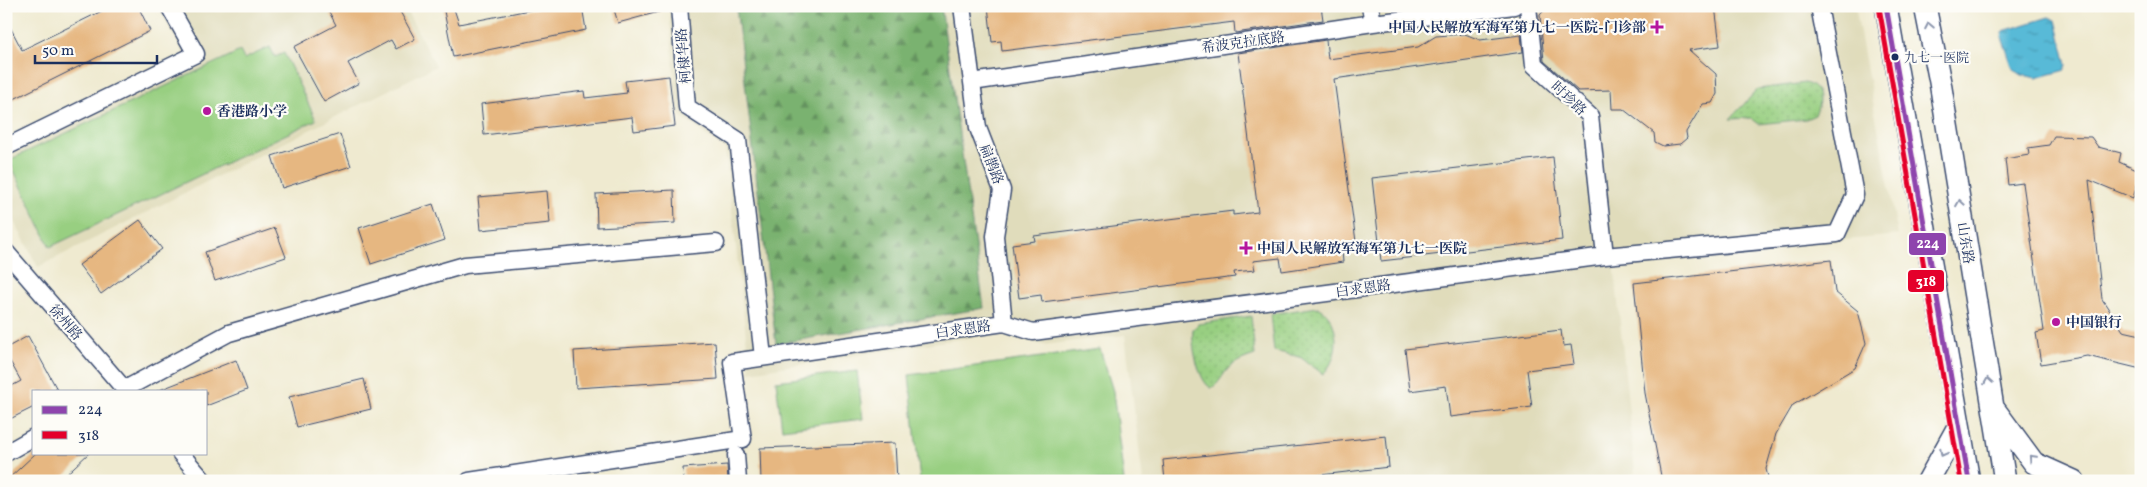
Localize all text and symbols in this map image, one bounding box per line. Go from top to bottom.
place label: 中国人民解放军海军第九七一医院-门诊部 [1388,19,1646,38]
marker: 中国人民解放军海军第九七一医院-门诊部 [1650,20,1664,34]
one-way arrow [1924,21,1935,30]
street label: 柯棣华路 [673,27,696,85]
street label: 希波克拉底路 [1200,28,1286,59]
scale bar [35,32,158,64]
text: 50 m [42,41,74,62]
place label: 九七一医院 [1904,50,1969,68]
marker: 九七一医院 [1890,52,1900,62]
street label: 时珍路 [1546,78,1590,120]
place label: 香港路小学 [217,103,287,122]
marker: 香港路小学 [201,105,213,117]
street label: 扁鹊路 [974,142,1007,188]
one-way arrow [1955,199,1965,208]
street label: 山东路 [1952,221,1977,265]
line badge: 224 [1908,232,1947,256]
text: 224 [1917,235,1940,254]
place label: 中国人民解放军海军第九七一医院 [1257,240,1467,259]
marker: 中国人民解放军海军第九七一医院 [1239,241,1253,255]
line badge: 318 [1907,269,1945,293]
text: 318 [1916,273,1936,292]
street label: 白求恩路 [1334,276,1392,303]
street label: 徐州路 [44,301,86,345]
place label: 中国银行 [2066,314,2122,333]
marker: 中国银行 [2050,316,2062,328]
street label: 白求恩路 [934,317,992,344]
one-way arrow [1983,377,1994,385]
legend [32,390,208,454]
text: 224 [78,400,103,421]
text: 318 [78,426,99,447]
one-way arrow [1940,447,1950,456]
one-way arrow [2029,455,2038,464]

